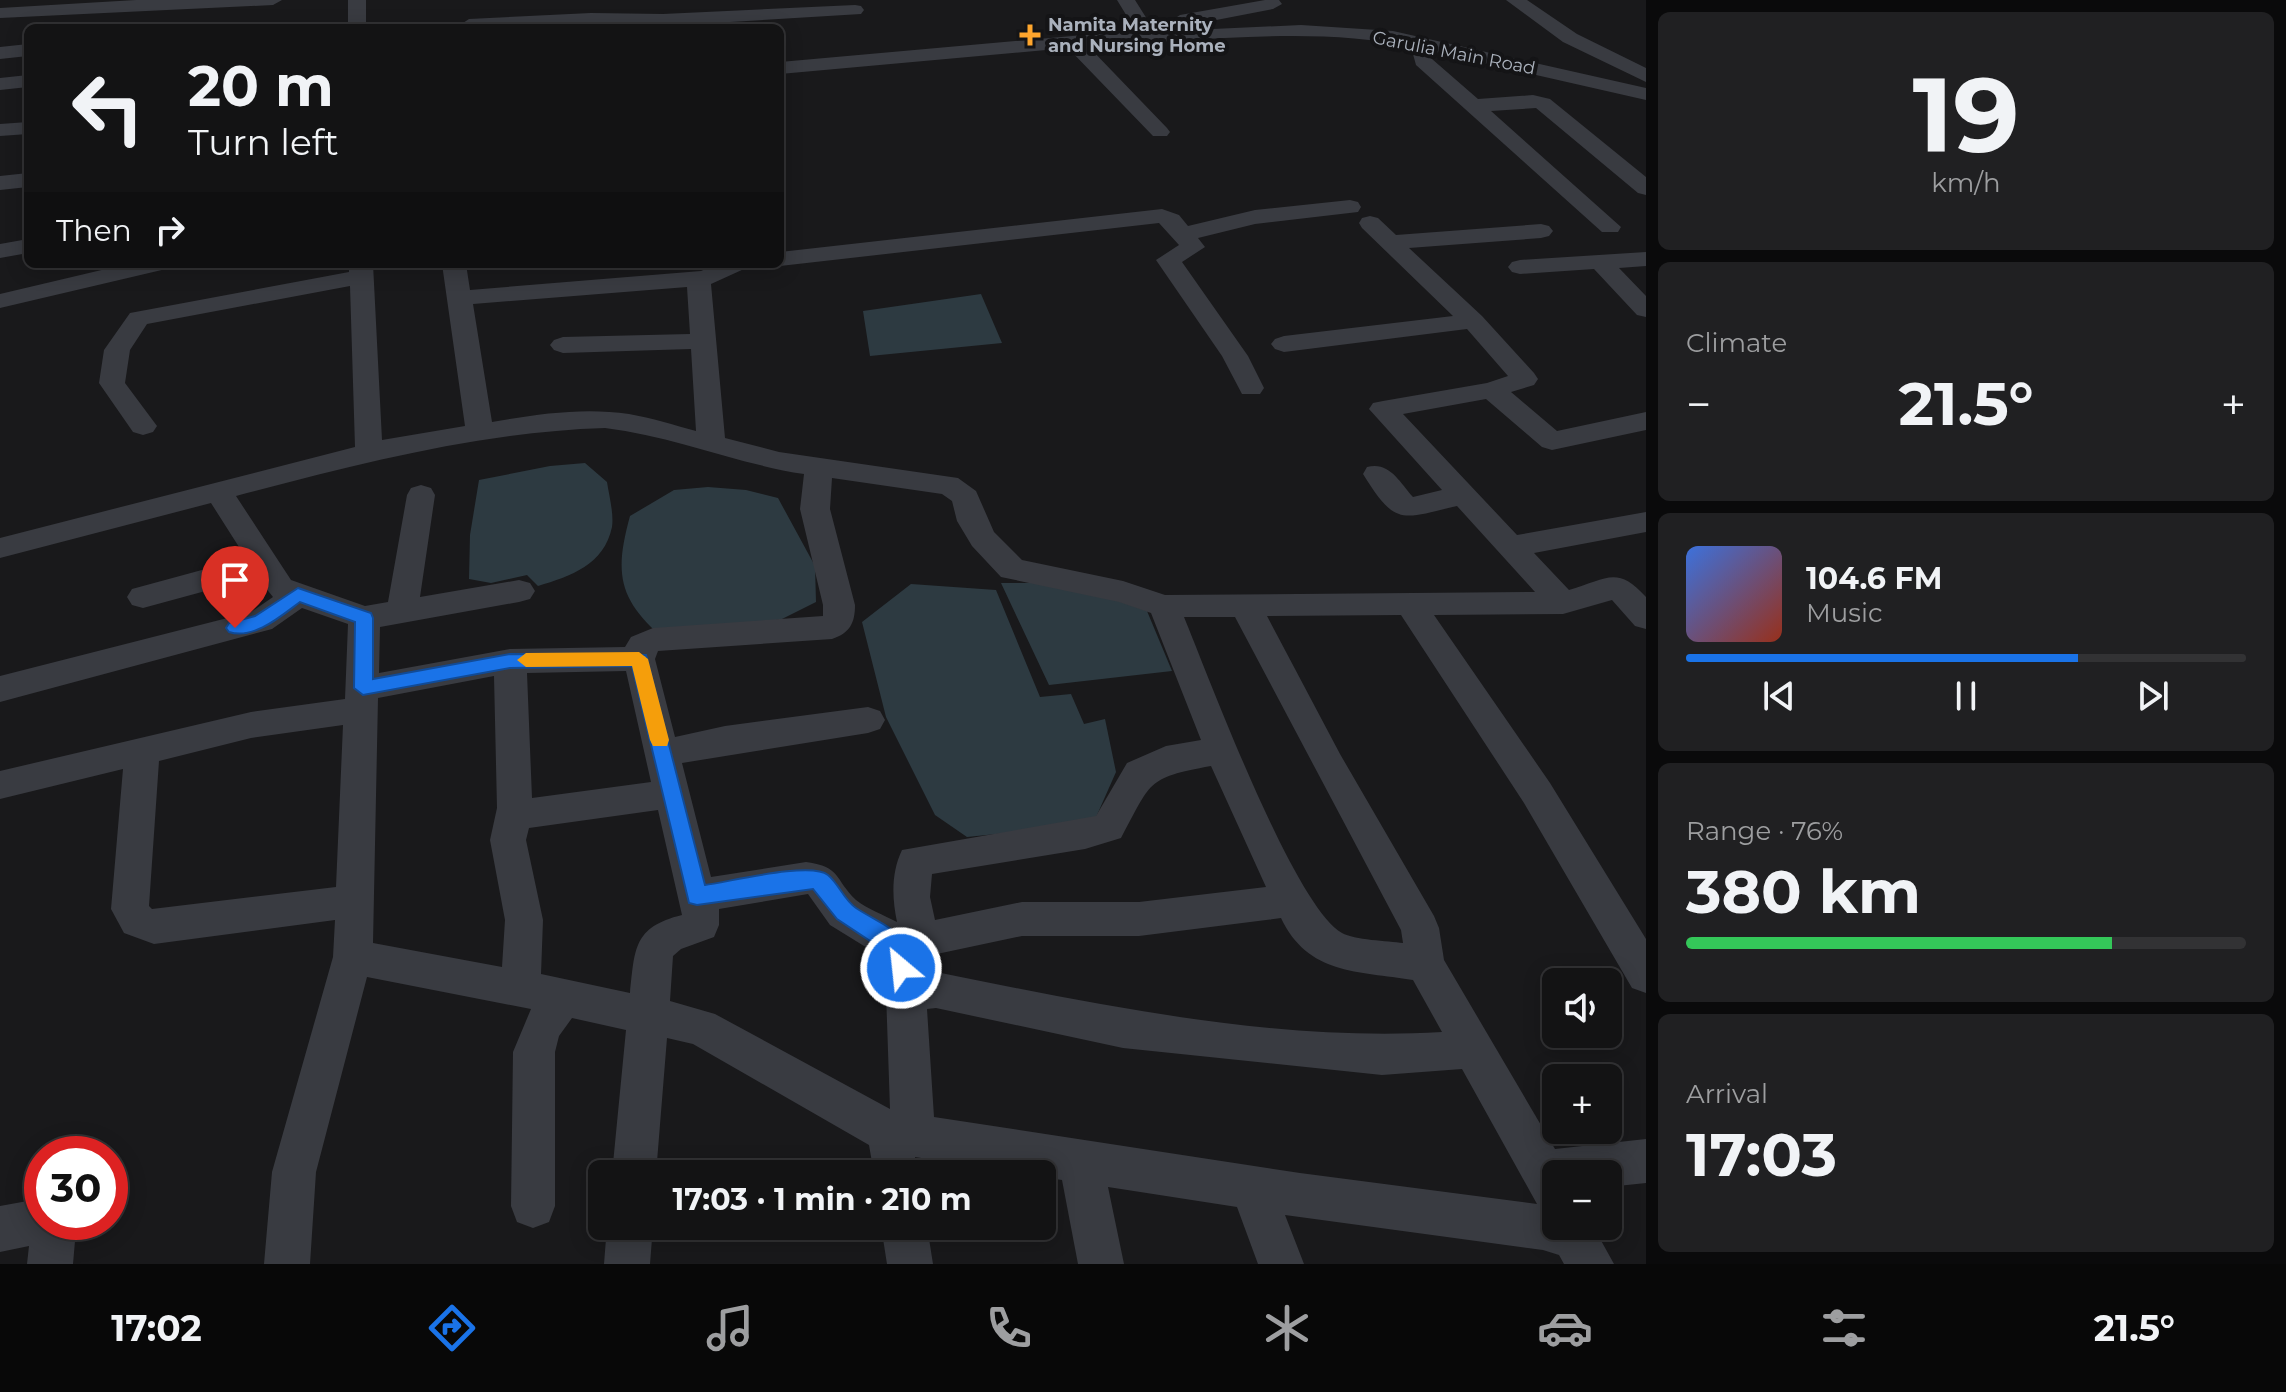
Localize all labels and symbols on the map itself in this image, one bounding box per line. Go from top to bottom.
place label: Namita Maternity and Nursing Home [1048,14,1226,57]
marker: Namita Maternity and Nursing Home [1019,24,1041,46]
street label: Garulia Main Road [1371,26,1537,80]
pin [201,546,269,628]
position arrow [859,926,943,1010]
speed limit sign: 30 [24,1136,128,1240]

